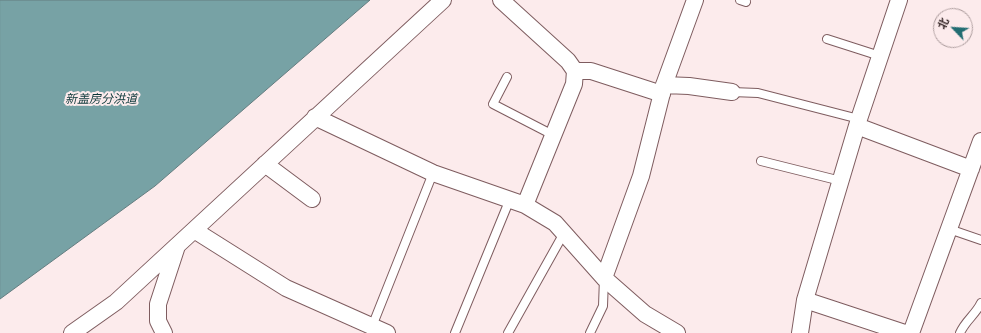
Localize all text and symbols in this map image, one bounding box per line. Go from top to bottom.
north arrow [933,8,973,48]
text: 北 [935,16,951,31]
water label: 新盖房分洪道 [65,93,137,107]

